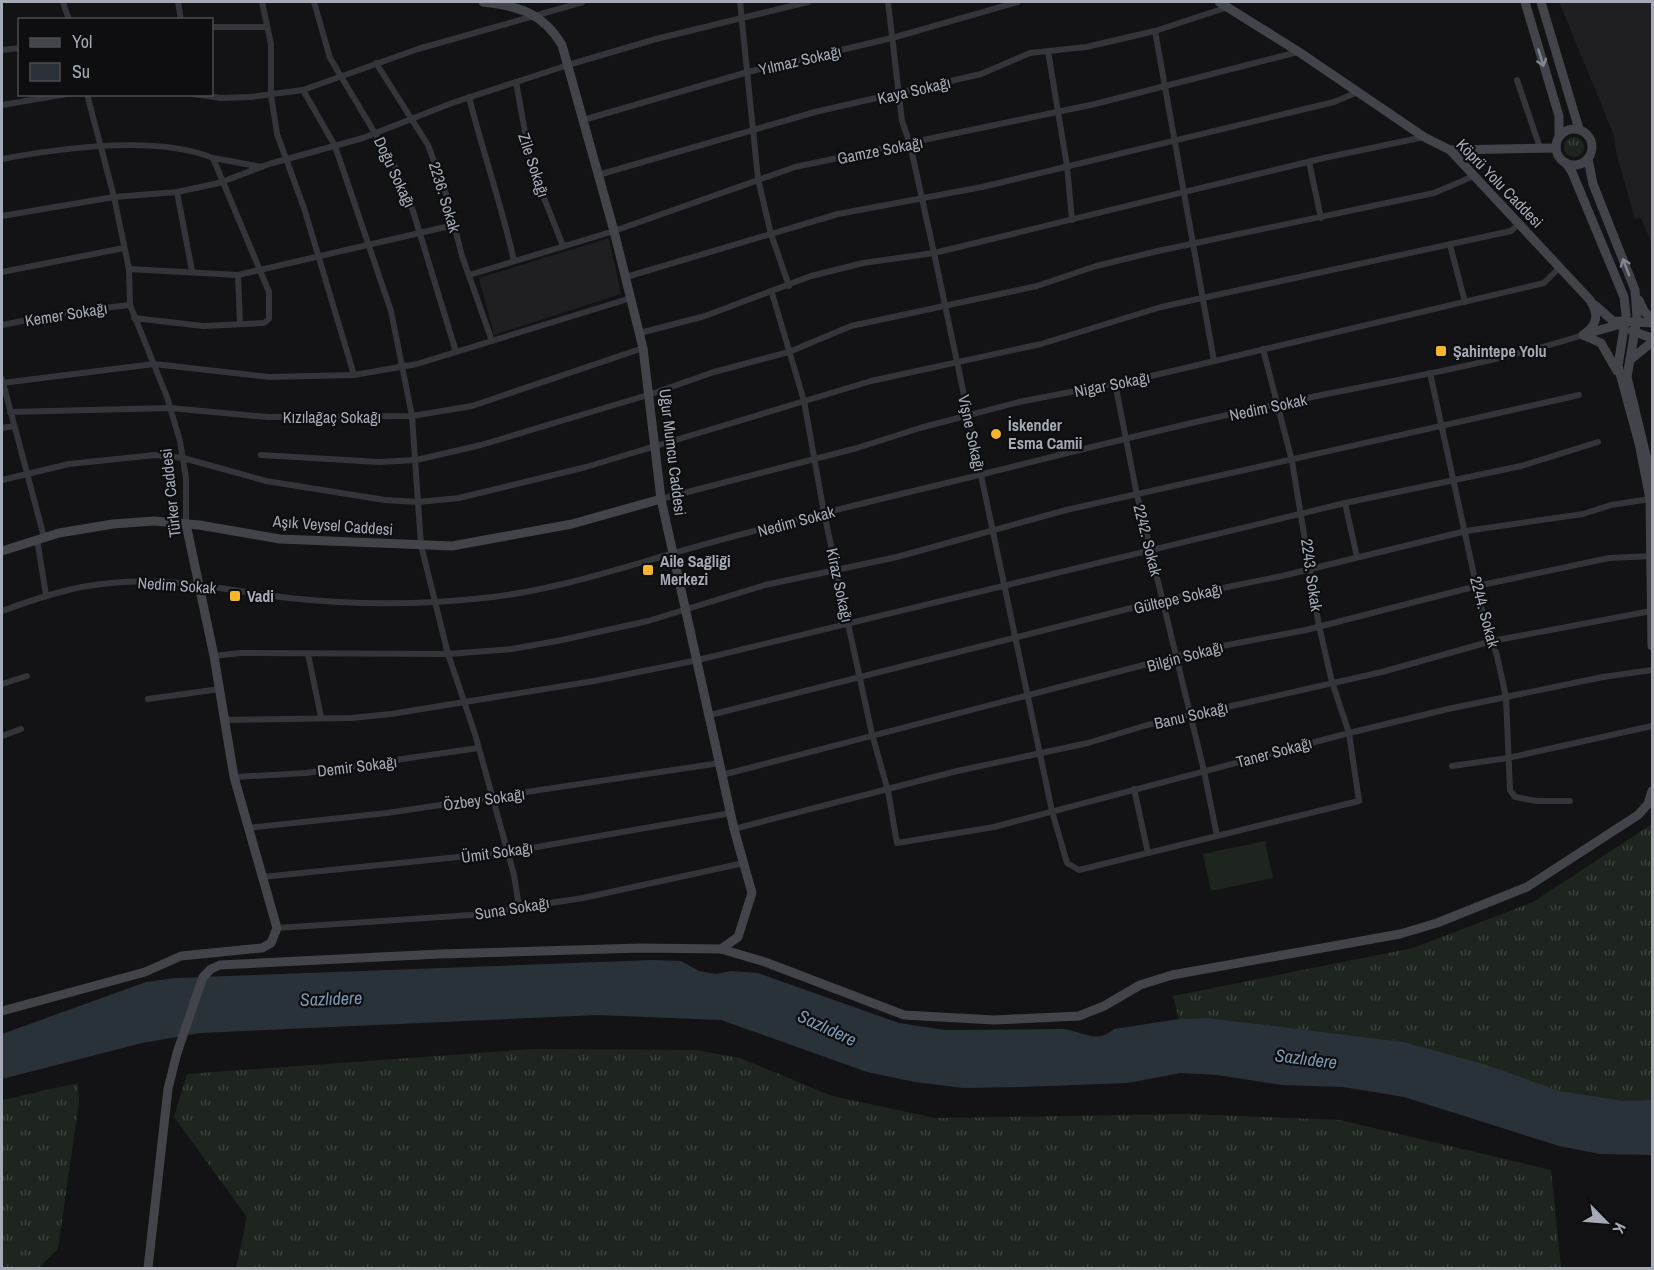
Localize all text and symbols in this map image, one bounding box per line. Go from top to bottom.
legend [18,18,213,96]
text: Yol [72,29,92,54]
street label: Yılmaz Sokağı [757,40,843,80]
one-way arrow [1536,48,1547,67]
text: Su [72,59,90,84]
street label: Kaya Sokağı [875,71,953,109]
street label: Zile Sokağı [513,130,555,200]
street label: Gamze Sokağı [835,131,925,169]
street label: Doğu Sokağı [369,133,421,211]
street label: Köprü Yolu Caddesi [1452,134,1548,232]
street label: 2236. Sokak [424,159,466,236]
one-way arrow [1620,258,1631,277]
street label: Kemer Sokağı [23,297,109,331]
place label: Şahintepe Yolu [1453,340,1547,362]
marker: Şahintepe Yolu [1434,344,1448,358]
street label: Nigar Sokağı [1072,366,1152,402]
street label: Uğur Mumcu Caddesi [654,387,692,517]
street label: Nedim Sokak [1227,388,1309,426]
street label: Vişne Sokağı [953,393,991,473]
street label: Kızılağaç Sokağı [283,406,381,428]
place label: İskender Esma Camii [1008,414,1082,454]
marker: İskender Esma Camii [989,427,1003,441]
street label: Türker Caddesi [154,447,186,539]
street label: Nedim Sokak [755,500,837,542]
street label: 2242. Sokak [1129,502,1168,578]
street label: Aşık Veysel Caddesi [271,510,394,540]
street label: 2243. Sokak [1296,537,1328,613]
street label: Kiraz Sokağı [821,546,859,624]
place label: Aile Sağliği Merkezi [660,550,731,590]
marker: Aile Sağliği Merkezi [641,563,655,577]
street label: Nedim Sokak [137,571,217,599]
street label: 2244. Sokak [1465,574,1505,650]
street label: Gültepe Sokağı [1131,577,1225,619]
place label: Vadi [247,585,274,607]
marker: Vadi [228,589,242,603]
street label: Bilgin Sokağı [1144,635,1226,677]
street label: Banu Sokağı [1152,696,1230,734]
street label: Taner Sokağı [1234,731,1314,773]
street label: Demir Sokağı [316,750,398,782]
street label: Özbey Sokağı [442,782,526,816]
street label: Ümit Sokağı [460,836,534,868]
street label: Suna Sokağı [473,891,551,925]
water label: Sazlıdere [299,985,363,1012]
water label: Sazlıdere [794,1003,861,1052]
water label: Sazlıdere [1274,1042,1339,1075]
north arrow [1576,1192,1636,1252]
text: K [1607,1219,1632,1238]

